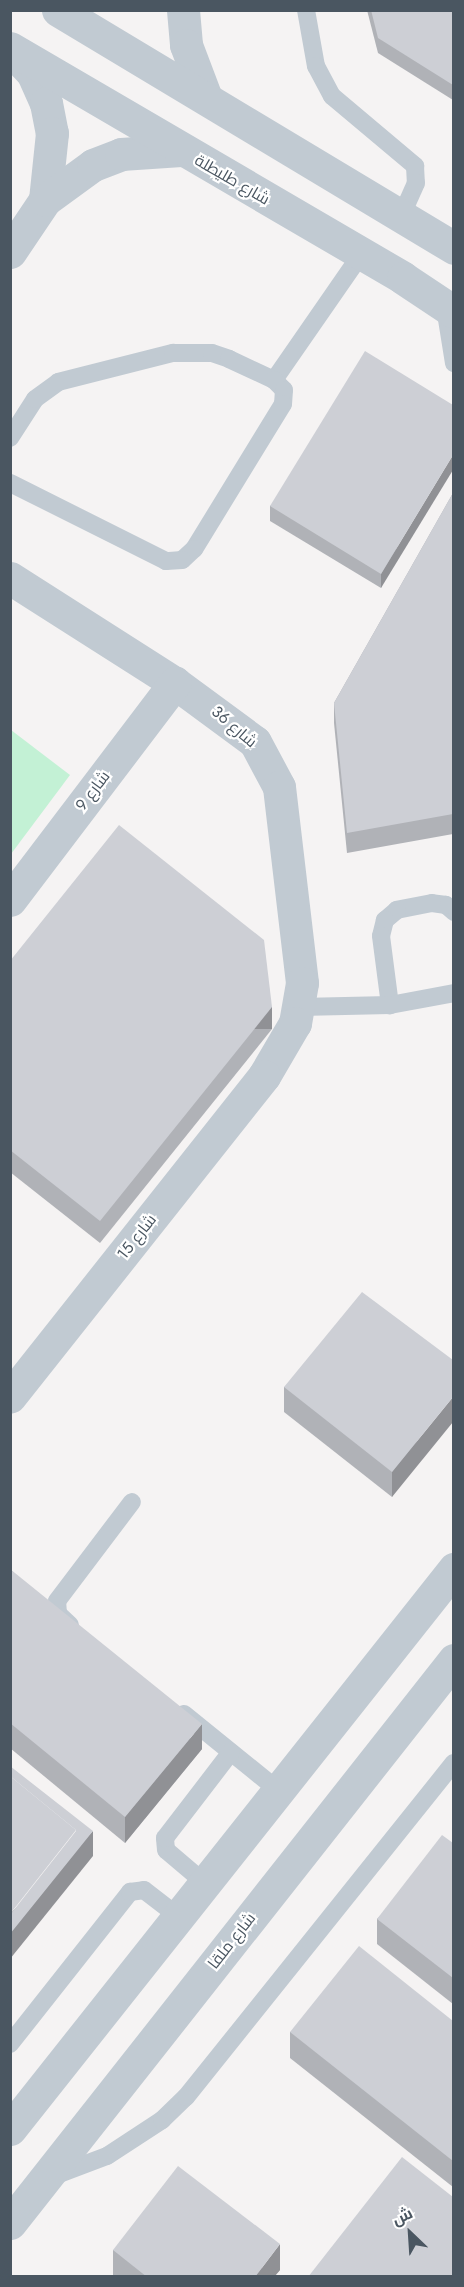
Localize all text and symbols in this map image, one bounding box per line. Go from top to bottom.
street label: شارع طليطلة [191,151,273,209]
street label: شارع 36 [207,702,261,752]
street label: شارع 9 [72,767,114,815]
street label: شارع 15 [113,1211,161,1263]
street label: شارع ملقا [204,1909,260,1973]
text: ش [388,2201,416,2231]
north arrow [380,2203,440,2263]

